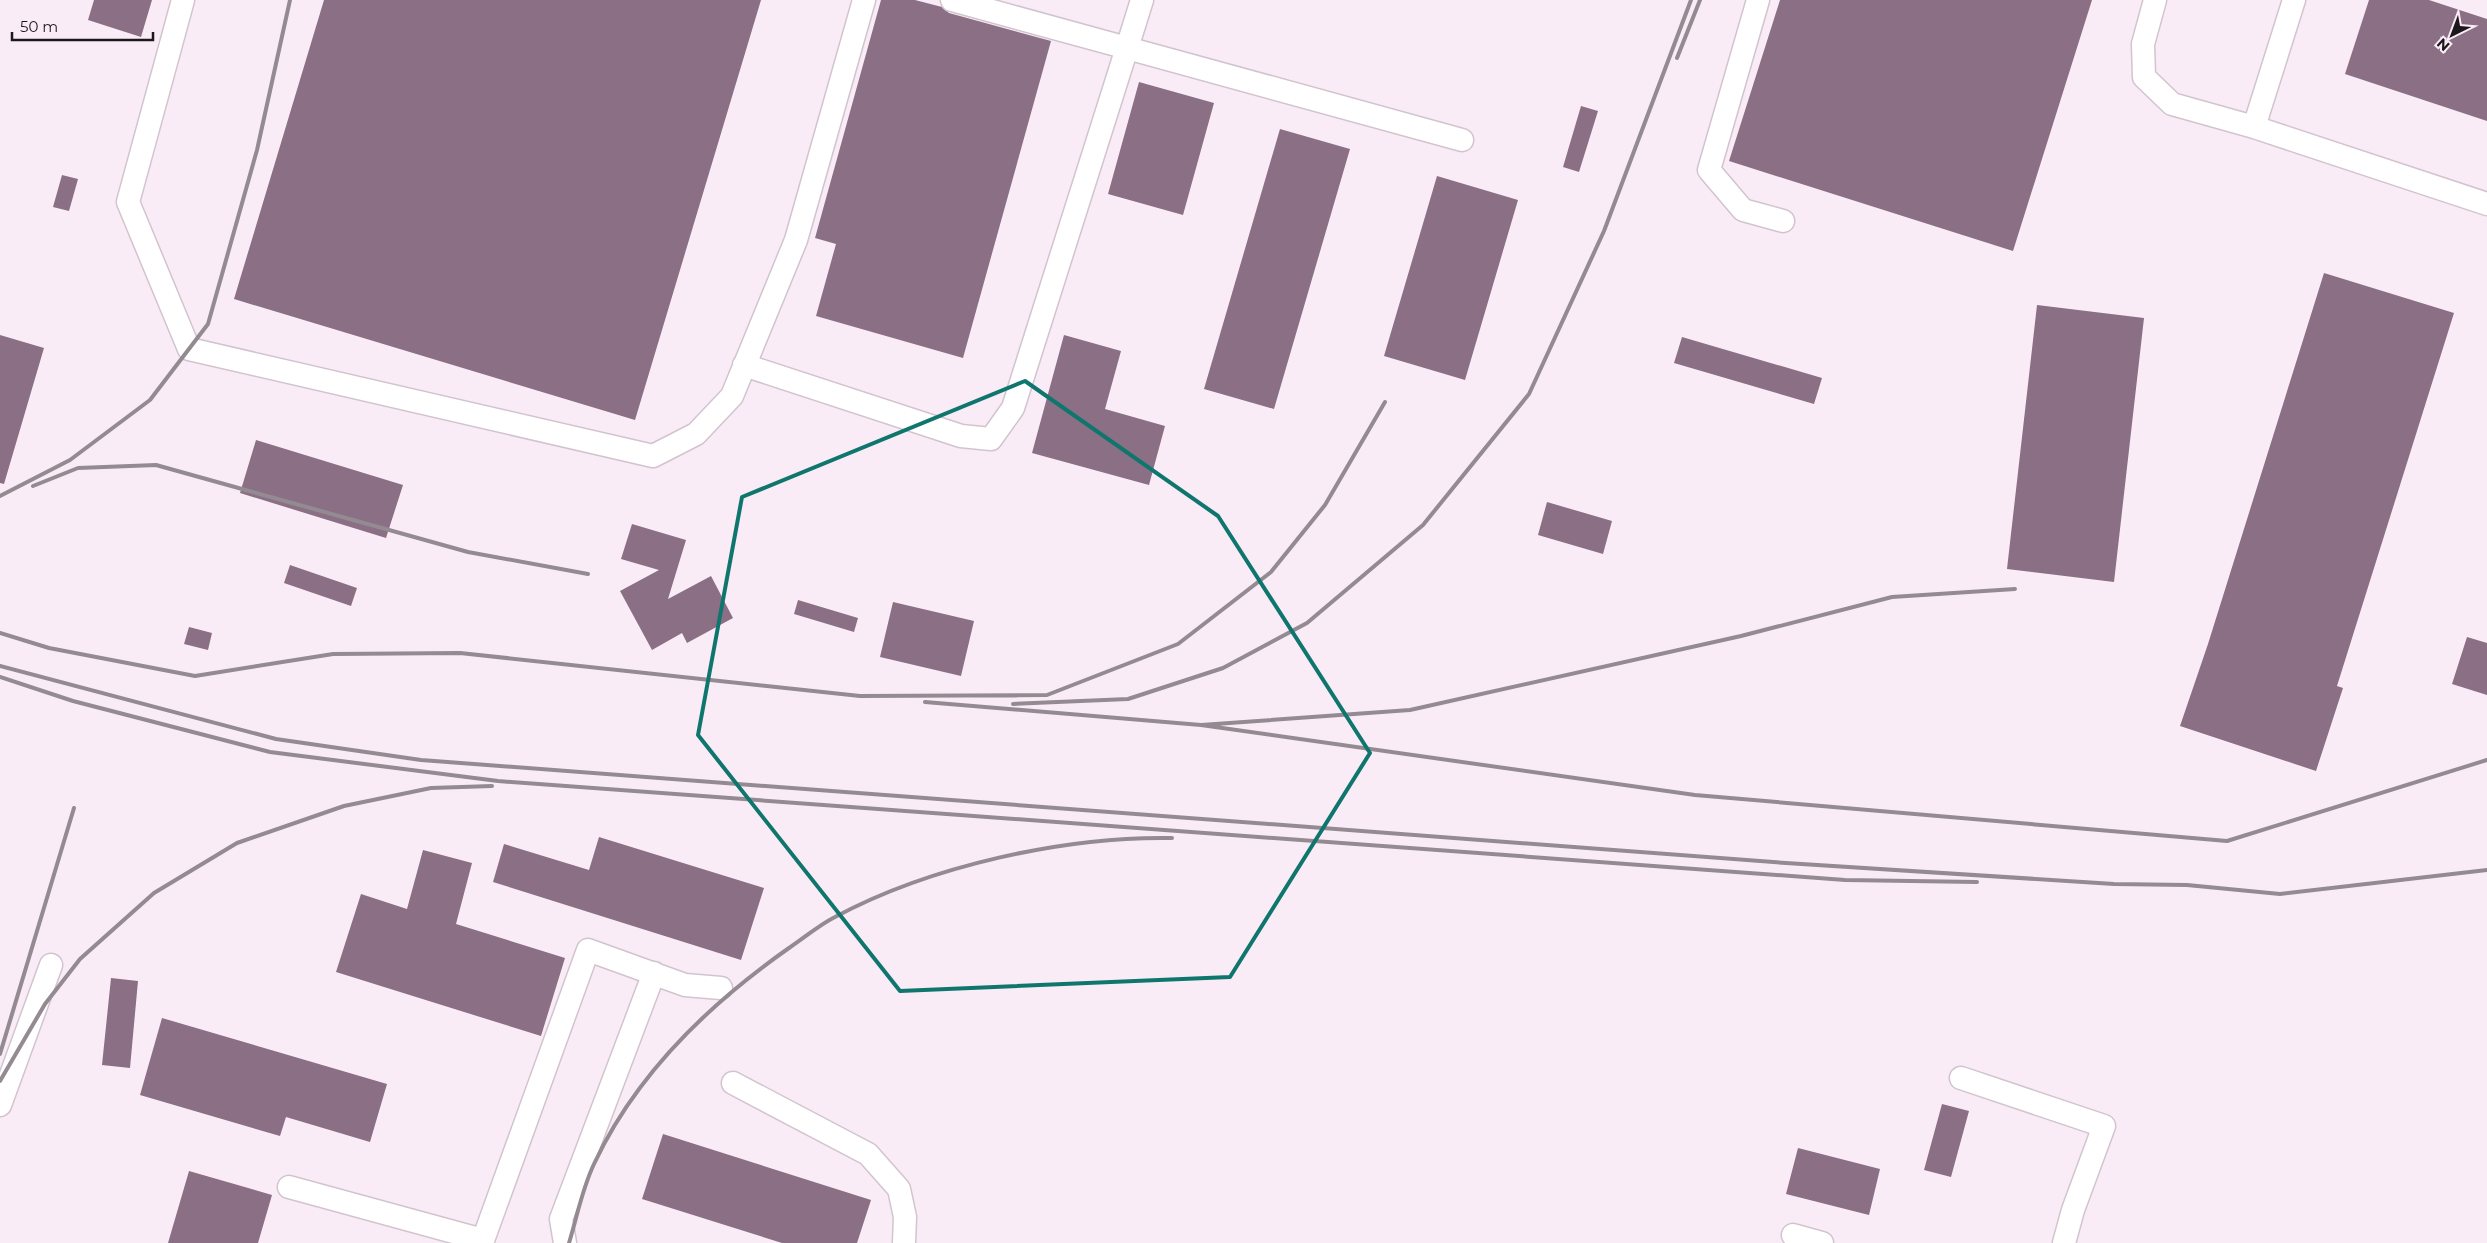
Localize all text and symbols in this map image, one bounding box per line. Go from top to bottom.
scale bar [12,10,154,42]
north arrow [2427,10,2477,60]
text: 50 m [20,17,58,36]
text: N [2433,34,2454,55]

